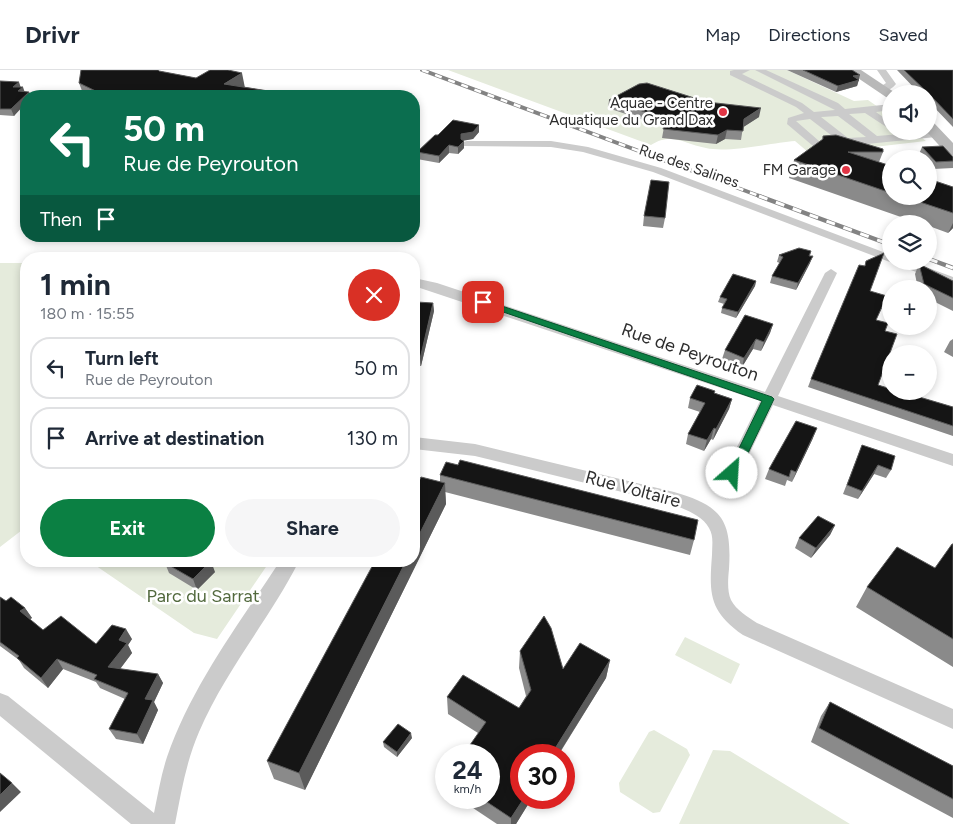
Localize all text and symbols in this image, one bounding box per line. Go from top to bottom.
text: Drivr [25,20,80,49]
text: Map [705,24,740,46]
text: Directions [768,24,850,46]
text: Saved [878,24,928,46]
map controls [882,85,937,400]
button: sound [882,85,937,140]
place label: Aquae - Centre Aquatique du Grand Dax [549,94,713,129]
marker: Aquae - Centre Aquatique du Grand Dax [717,106,729,118]
text: 50 m [123,108,205,150]
icon: left [40,110,105,175]
street label: Rue des Salines [637,140,741,192]
text: Rue de Peyrouton [123,150,298,177]
button: search [882,150,937,205]
place label: FM Garage [763,161,836,179]
marker: FM Garage [840,164,852,176]
icon: arrive [92,205,120,233]
text: Then [40,208,82,231]
button: layers [882,215,937,270]
text: 1 min [40,266,111,303]
button: close [348,269,400,321]
button: + [882,280,937,335]
pin [462,281,504,323]
icon: arrive [469,288,497,316]
text: 180 m · 15:55 [40,304,134,323]
street label: Rue de Peyrouton [619,318,761,386]
button: − [882,345,937,400]
text: Turn left [85,347,159,370]
icon: left [42,354,70,382]
text: 50 m [354,357,398,380]
text: Rue de Peyrouton [85,370,213,389]
icon: arrive [42,424,70,452]
text: Arrive at destination [85,427,264,450]
text: 130 m [347,427,398,450]
position arrow [705,446,757,498]
street label: Rue Voltaire [583,466,683,512]
button: Exit [40,499,215,557]
button: Share [225,499,400,557]
park label: Parc du Sarrat [146,585,260,607]
speed limit sign: 30 [510,744,575,809]
text: 24 [452,755,483,785]
text: km/h [454,782,481,796]

